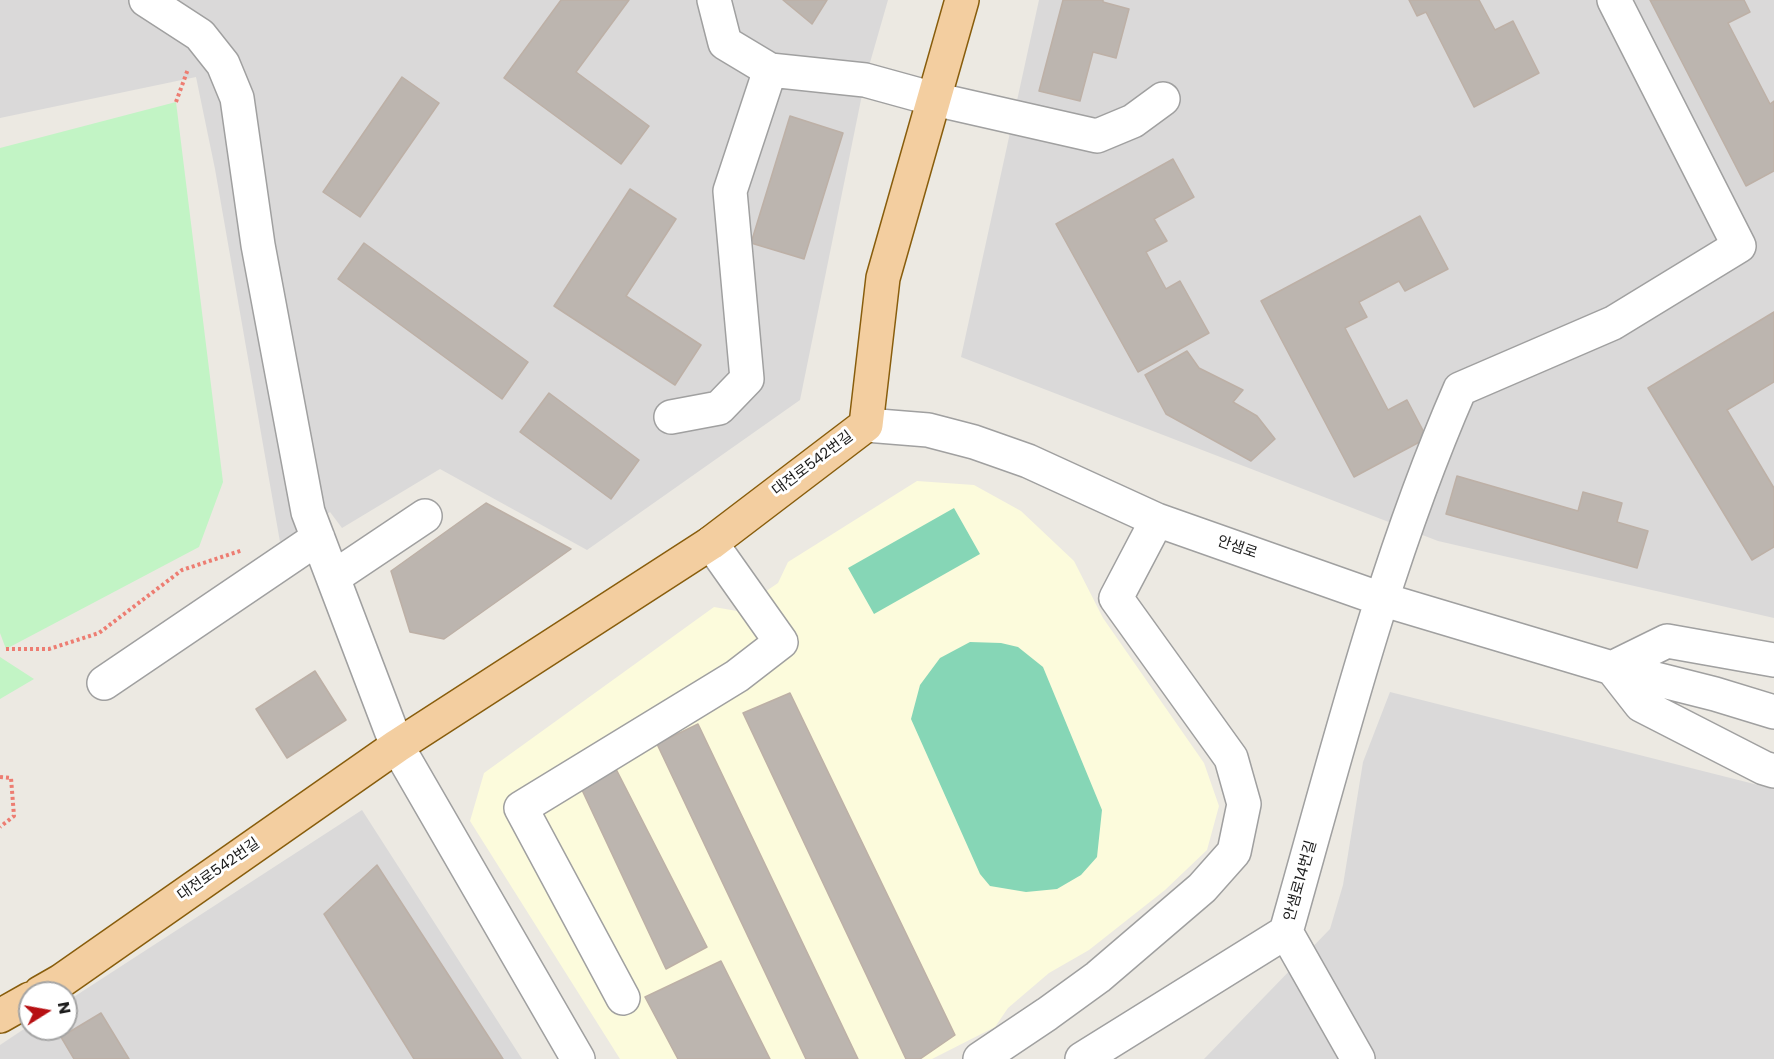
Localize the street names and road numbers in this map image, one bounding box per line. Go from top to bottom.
street label: 대전로542번길 [769,428,857,500]
street label: 안샘로 [1214,533,1260,563]
street label: 대전로542번길 [174,835,264,905]
street label: 안샘로14번길 [1281,839,1321,923]

